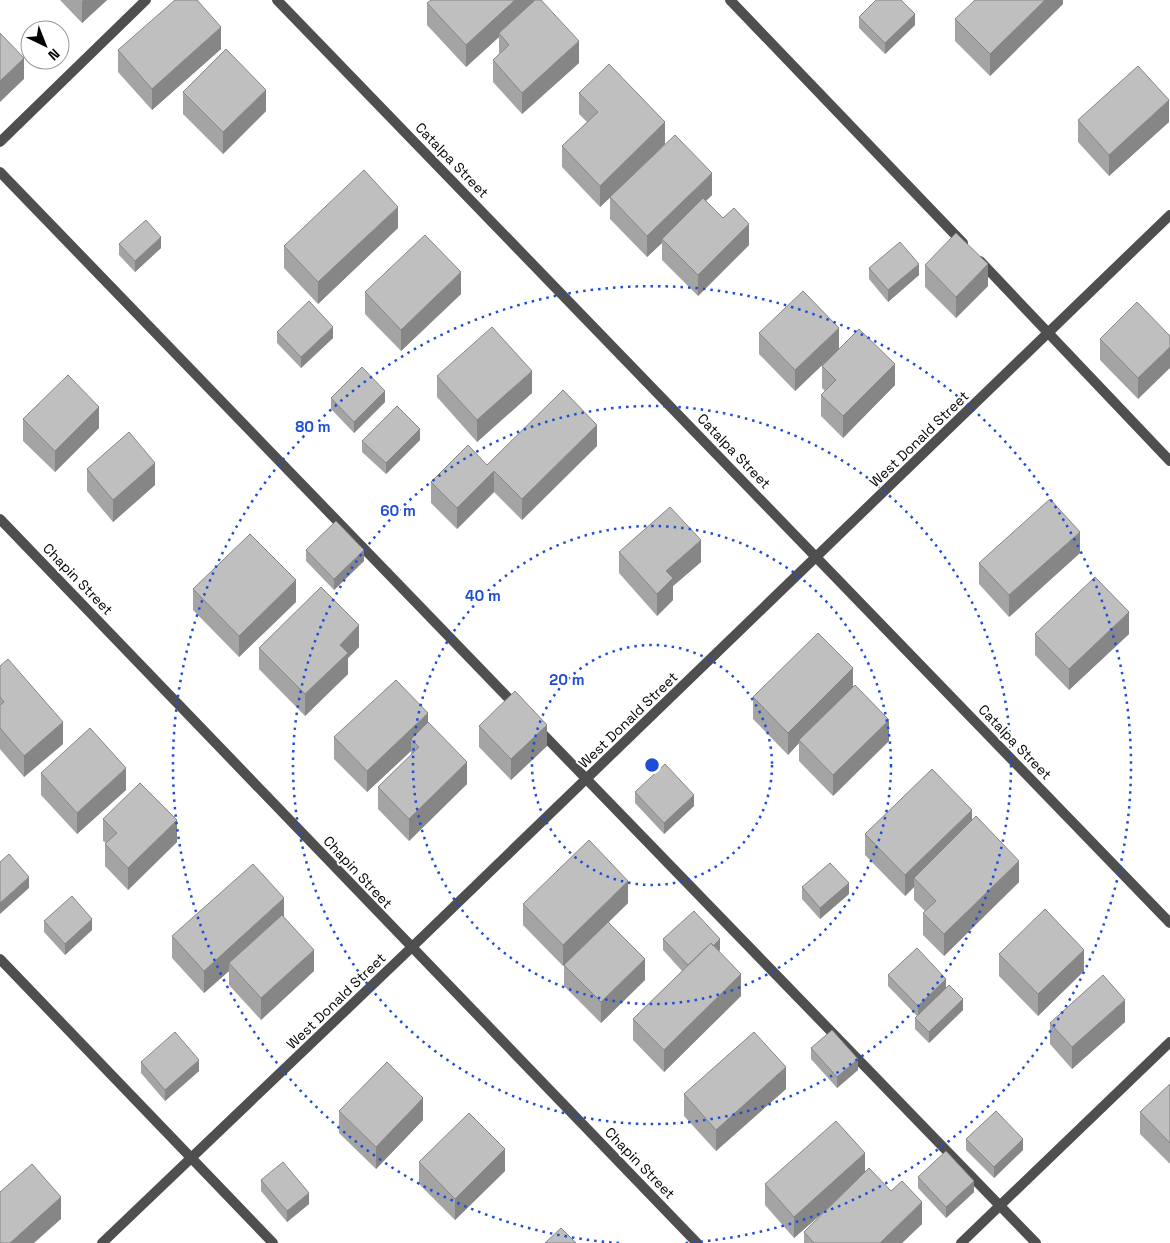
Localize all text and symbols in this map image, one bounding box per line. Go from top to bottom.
north arrow [20,20,70,70]
text: N [44,45,63,64]
street label: Catalpa Street [412,119,492,201]
street label: West Donald Street [866,387,972,491]
street label: Catalpa Street [694,410,774,492]
text: 80 m [295,417,331,436]
text: 60 m [380,501,416,520]
street label: Chapin Street [39,539,117,619]
text: 40 m [465,586,501,605]
street label: West Donald Street [575,668,681,772]
text: 20 m [549,670,585,689]
street label: Catalpa Street [975,701,1055,783]
centre of rings [643,756,661,774]
street label: Chapin Street [320,832,396,912]
street label: West Donald Street [283,949,389,1053]
street label: Chapin Street [601,1123,679,1203]

